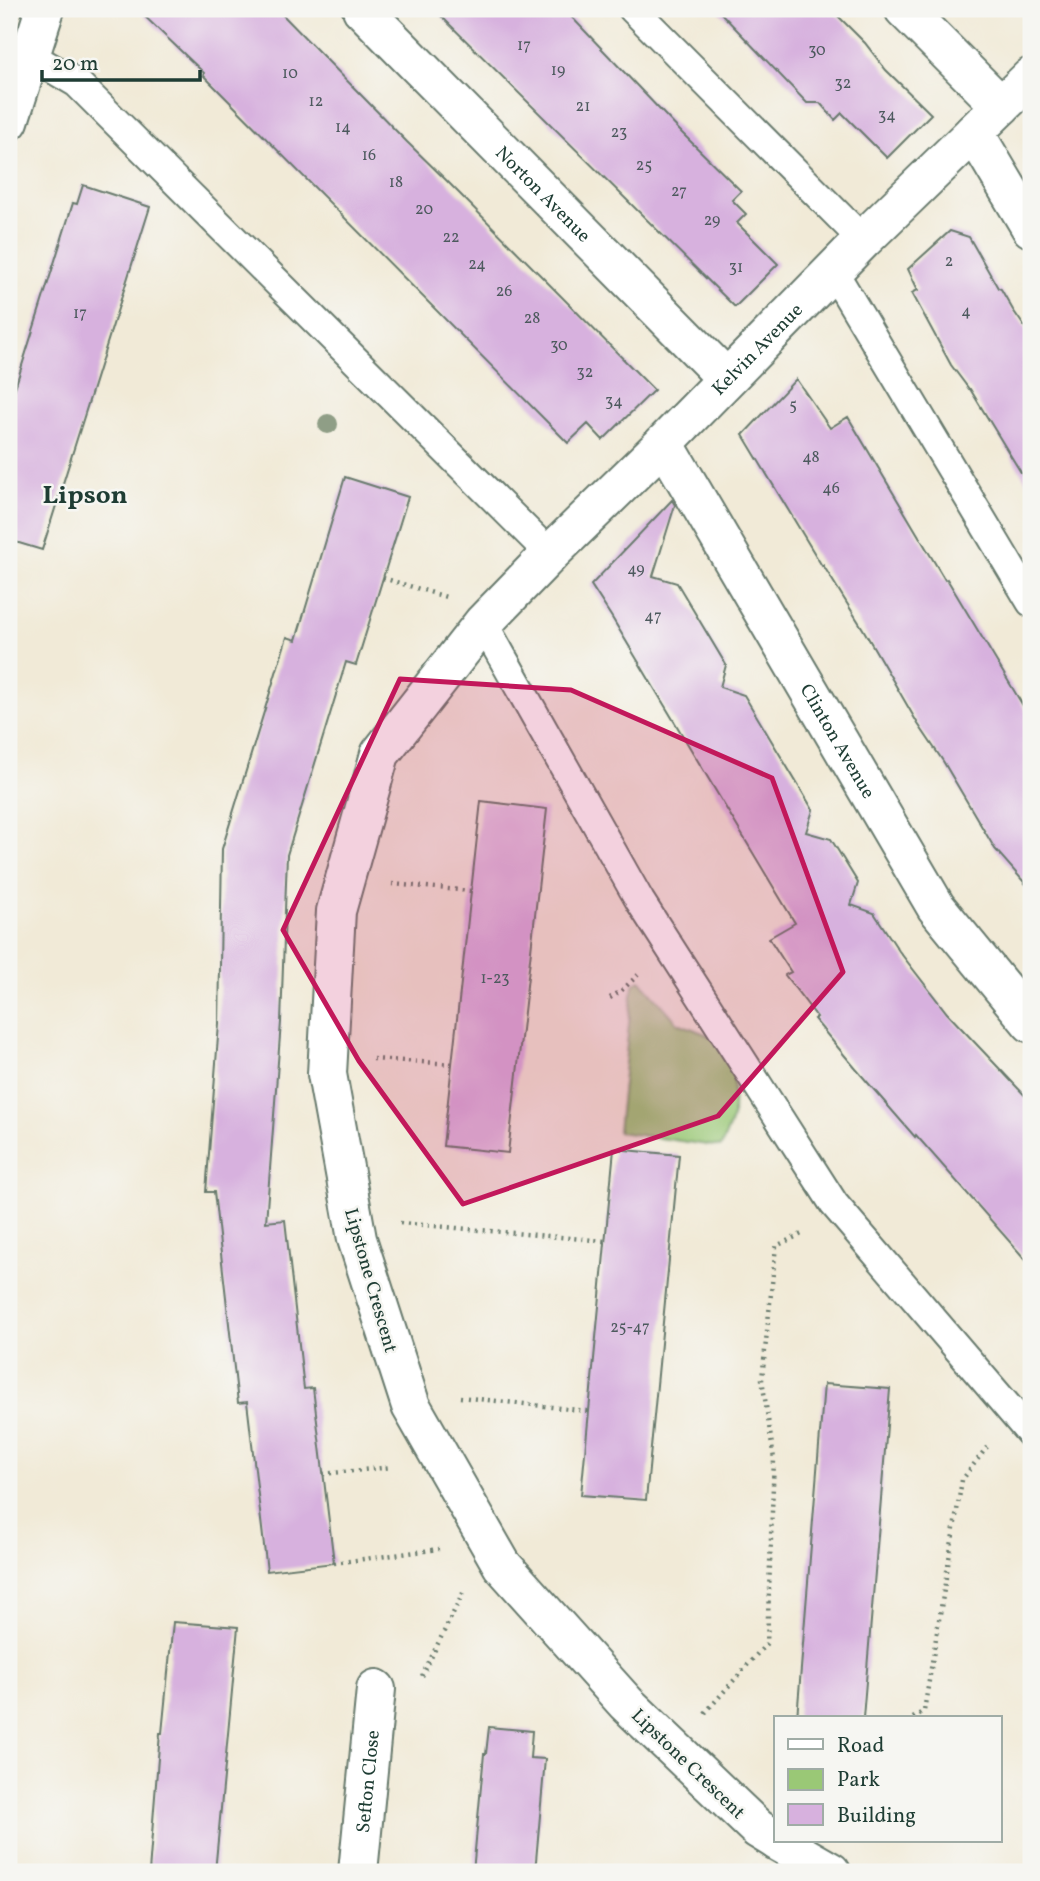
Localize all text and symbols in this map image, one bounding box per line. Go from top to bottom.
house number: 17 [517,35,531,57]
scale bar [42,38,200,82]
house number: 30 [808,40,826,62]
text: 20 m [52,50,98,79]
house number: 19 [551,60,565,82]
house number: 10 [282,63,298,85]
house number: 32 [835,73,851,95]
house number: 12 [309,91,323,113]
house number: 21 [576,96,590,118]
house number: 34 [878,105,896,127]
house number: 14 [335,117,351,139]
house number: 23 [611,122,627,144]
street label: Norton Avenue [489,141,596,249]
house number: 16 [362,145,376,167]
house number: 25 [636,155,652,177]
house number: 18 [389,172,403,194]
house number: 27 [671,181,687,203]
house number: 20 [415,199,433,221]
house number: 29 [704,210,720,232]
house number: 22 [442,227,460,249]
house number: 2 [945,251,953,273]
house number: 24 [468,254,486,276]
house number: 31 [729,257,743,279]
house number: 26 [496,281,512,303]
street label: Kelvin Avenue [707,298,809,402]
house number: 4 [961,301,971,323]
house number: 17 [73,303,87,325]
house number: 28 [524,308,540,330]
house number: 30 [550,335,568,357]
house number: 32 [577,362,593,384]
house number: 34 [605,391,623,413]
house number: 5 [789,395,797,417]
house number: 48 [802,447,820,469]
district label: Lipson [42,478,128,514]
house number: 46 [822,478,840,500]
house number: 49 [627,559,645,581]
house number: 47 [644,606,662,628]
street label: Clinton Avenue [793,679,881,804]
house number: 1-23 [481,968,509,990]
street label: Lipstone Crescent [337,1205,403,1356]
house number: 25-47 [610,1317,650,1339]
street label: Lipstone Crescent [625,1703,751,1826]
legend [774,1716,1002,1842]
street label: Sefton Close [351,1729,387,1834]
text: Road [837,1732,884,1761]
text: Park [837,1766,880,1795]
text: Building [837,1802,916,1831]

